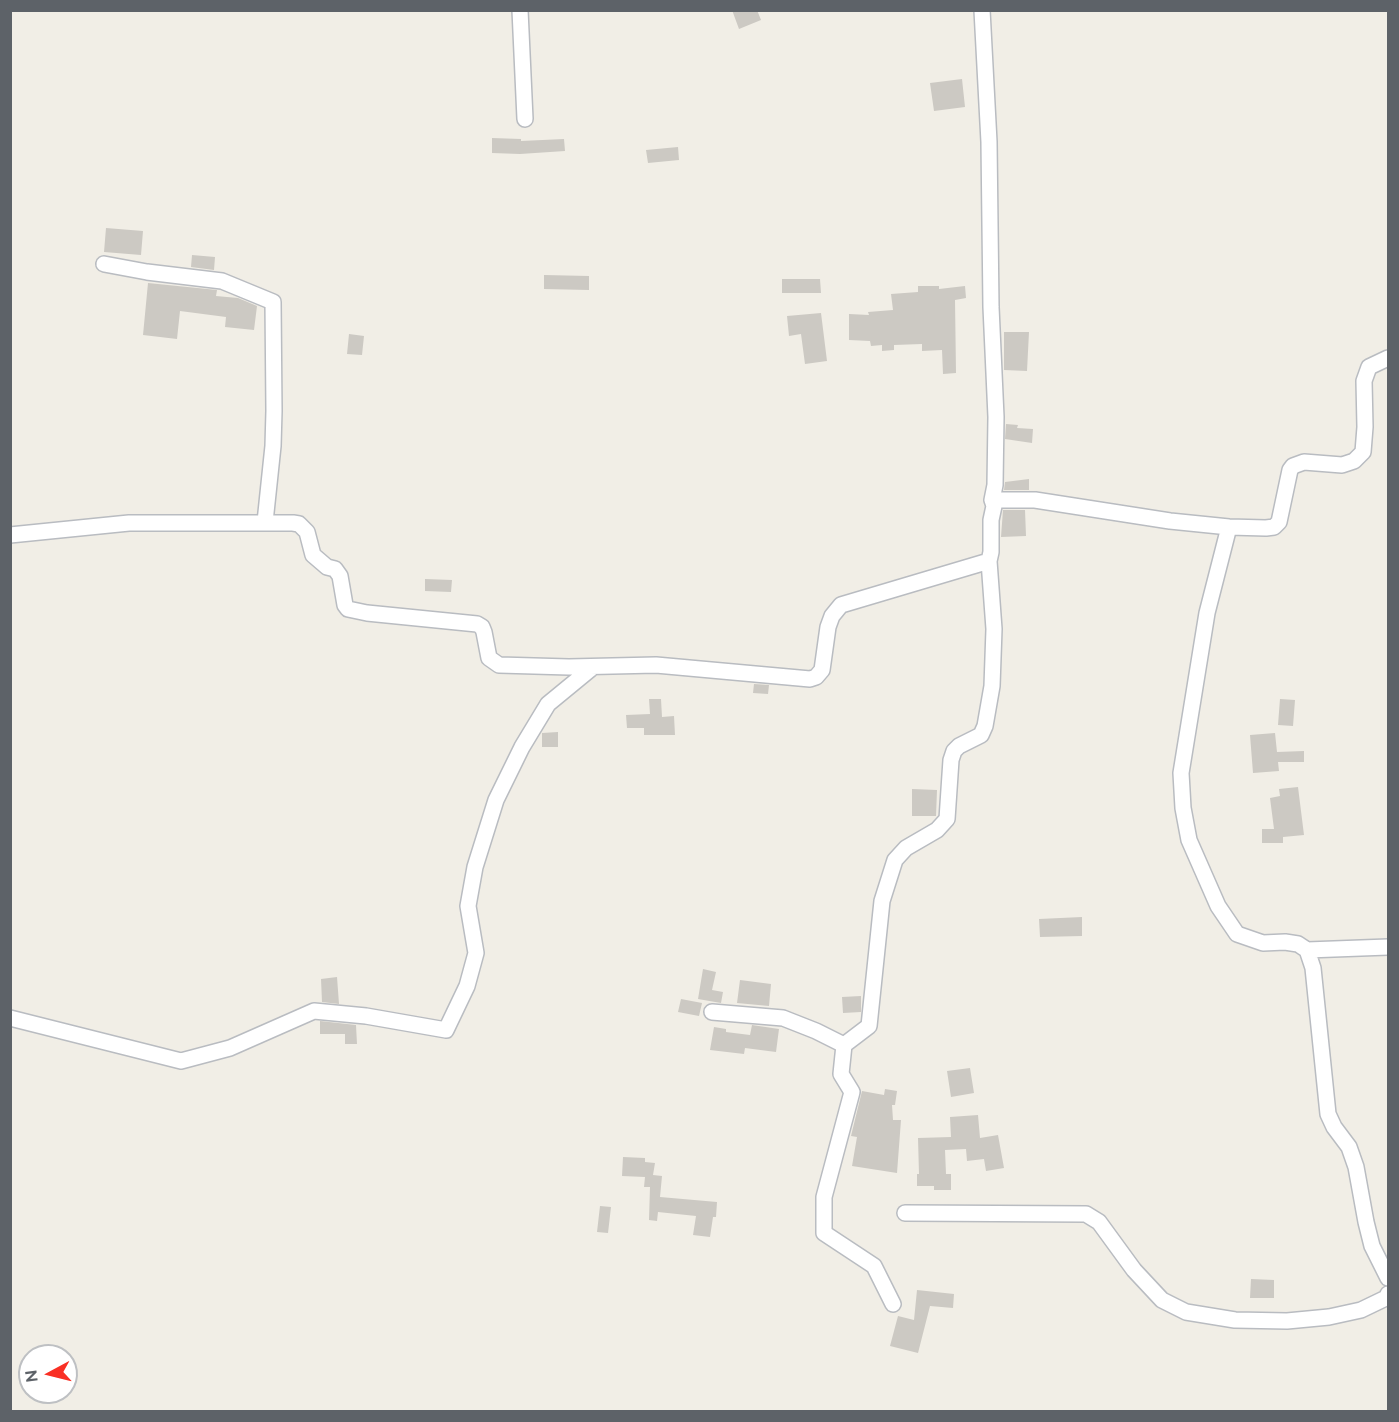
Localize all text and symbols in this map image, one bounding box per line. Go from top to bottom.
north arrow [18,1344,78,1404]
text: N [21,1369,42,1383]

